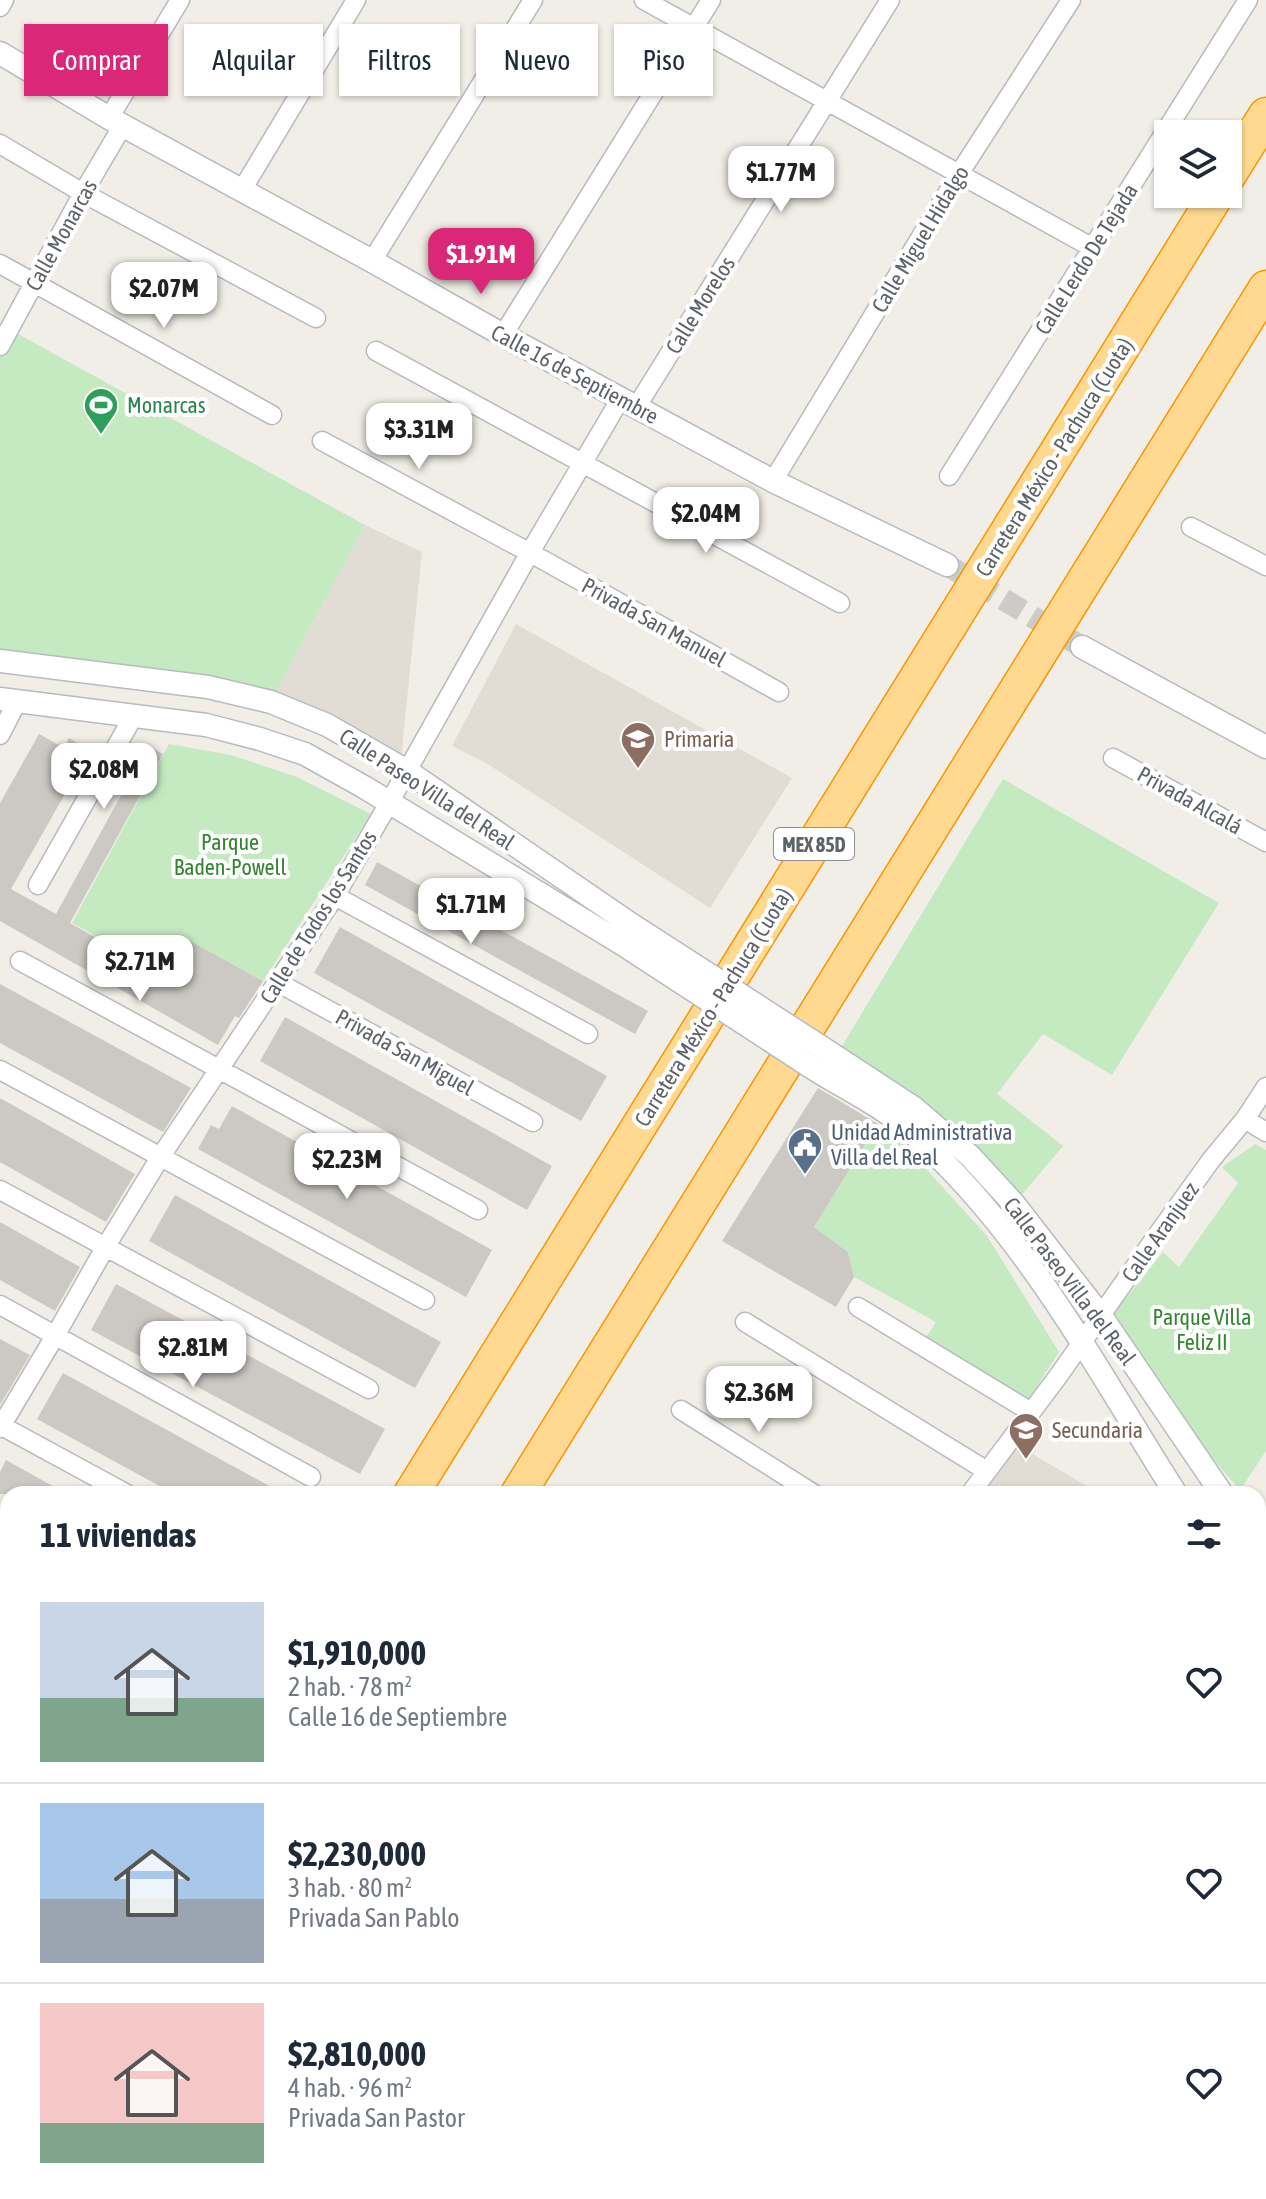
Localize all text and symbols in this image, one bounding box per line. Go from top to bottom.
chip: Comprar [24,24,168,96]
chip: Alquilar [184,24,323,96]
chip: Filtros [339,24,460,96]
chip: Nuevo [476,24,598,96]
chip: Piso [614,24,713,96]
map controls [1154,120,1242,208]
button: layers [1154,120,1242,208]
pin: $1.77M [716,146,846,214]
text: $1.77M [746,157,816,187]
street label: Calle Miguel Hidalgo [866,161,974,317]
street label: Calle Monarcas [20,175,102,295]
street label: Calle Lerdo De Tejada [1029,179,1143,339]
pin: $1.91M [416,228,546,296]
text: $1.91M [446,239,516,269]
street label: Calle Morelos [660,251,740,358]
pin: $2.07M [99,262,229,330]
text: $2.07M [129,273,199,303]
street label: Calle 16 de Septiembre [487,319,663,429]
street label: Carretera México - Pachuca (Cuota) [970,333,1138,581]
sports icon: Monarcas [82,386,120,436]
place label: Monarcas [127,392,206,418]
pin: $3.31M [354,403,484,471]
text: $3.31M [384,414,454,444]
pin: $2.04M [641,487,771,555]
text: $2.04M [671,498,741,528]
street label: Privada San Manuel [578,572,731,672]
school or university icon: Primaria [619,720,657,770]
street label: Calle Paseo Villa del Real [335,723,519,855]
place label: Primaria [664,726,734,752]
pin: $2.08M [39,743,169,811]
text: $2.08M [69,754,139,784]
street label: Privada Alcalá [1133,761,1247,839]
street label: Calle de Todos los Santos [254,825,382,1008]
road number: MEX 85D [774,828,854,860]
park label: Parque Baden-Powell [174,829,286,880]
pin: $1.71M [406,878,536,946]
street label: Carretera México - Pachuca (Cuota) [629,883,797,1131]
text: $1.71M [436,889,506,919]
pin: $2.71M [75,935,205,1003]
text: $2.71M [105,946,175,976]
street label: Privada San Miguel [331,1003,479,1101]
place label: Unidad Administrativa Villa del Real [831,1119,1013,1170]
public building icon: Unidad Administrativa Villa del Real [786,1126,824,1176]
pin: $2.23M [282,1133,412,1201]
text: $2.23M [312,1144,382,1174]
street label: Calle Aranjuez [1116,1177,1204,1287]
street label: Calle Paseo Villa del Real [998,1192,1142,1370]
park label: Parque Villa Feliz II [1153,1304,1251,1355]
pin: $2.81M [128,1321,258,1389]
text: $2.81M [158,1332,228,1362]
pin: $2.36M [694,1366,824,1434]
text: $2.36M [724,1377,794,1407]
school or university icon: Secundaria [1007,1411,1045,1461]
place label: Secundaria [1052,1417,1143,1443]
icon: filters [1182,1512,1226,1556]
text: 11 viviendas [40,1515,196,1554]
text: $1,910,000 [288,1633,426,1672]
icon: home [104,1634,200,1730]
icon: heart [1182,1660,1226,1704]
text: 2 hab. · 78 m² [288,1672,412,1702]
text: Calle 16 de Septiembre [288,1702,507,1732]
text: $2,230,000 [288,1834,426,1873]
icon: home [104,1835,200,1931]
icon: heart [1182,1861,1226,1905]
text: 3 hab. · 80 m² [288,1873,412,1903]
text: Privada San Pablo [288,1903,460,1933]
text: $2,810,000 [288,2034,426,2073]
icon: home [104,2035,200,2131]
icon: heart [1182,2061,1226,2105]
text: 4 hab. · 96 m² [288,2073,412,2103]
text: Privada San Pastor [288,2103,465,2133]

